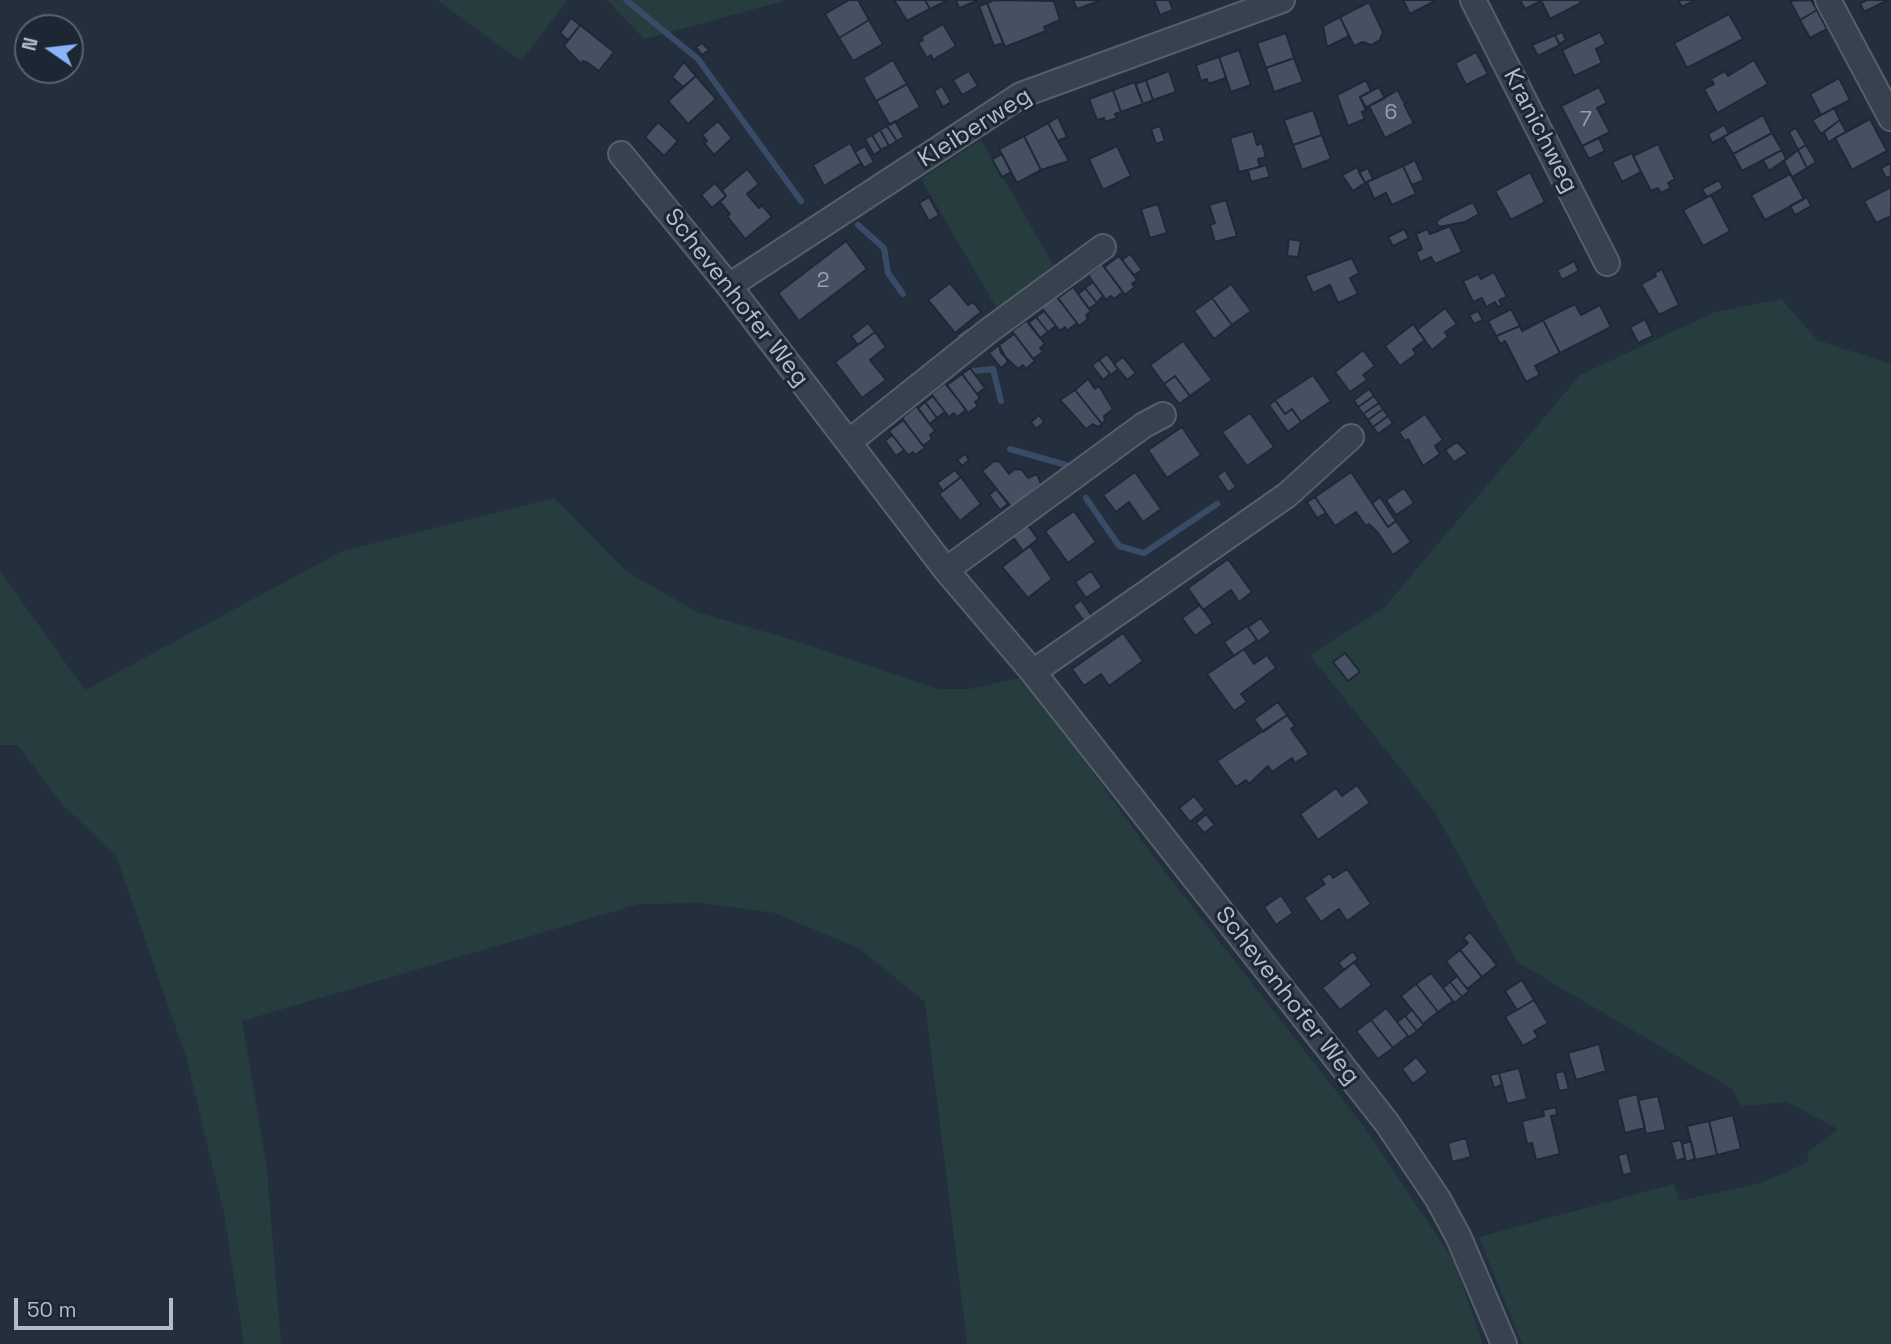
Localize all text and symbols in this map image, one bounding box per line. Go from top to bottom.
north arrow [14,14,84,84]
text: N [16,35,44,53]
street label: Kranichweg [1496,64,1584,198]
street label: Kleiberweg [913,82,1037,174]
house number: 6 [1385,100,1397,126]
house number: 7 [1580,107,1592,133]
street label: Schevenhofer Weg [658,203,814,393]
house number: 2 [817,268,829,294]
street label: Schevenhofer Weg [1209,901,1365,1091]
scale bar [18,1284,177,1328]
text: 50 m [27,1296,77,1323]

